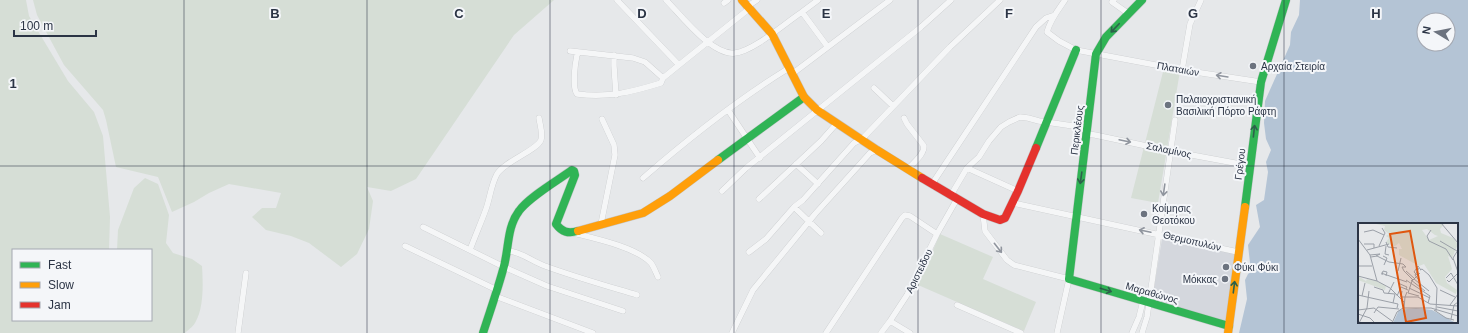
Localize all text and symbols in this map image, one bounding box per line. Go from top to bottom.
text: B [270,6,280,21]
text: C [454,6,464,21]
text: D [637,6,647,21]
text: E [822,6,831,21]
text: F [1005,6,1013,21]
text: G [1188,6,1198,21]
text: H [1371,6,1381,21]
scale bar [14,12,96,38]
north arrow [1416,12,1456,52]
text: 100 m [20,19,53,33]
one-way arrow [1110,23,1120,33]
text: N [1420,25,1433,35]
street label: Πλαταιών [1156,60,1200,78]
marker: Αρχαία Στειρία [1248,61,1258,71]
place label: Αρχαία Στειρία [1261,61,1325,72]
one-way arrow [1216,72,1229,80]
text: 1 [9,76,17,91]
place label: Παλαιοχριστιανική Βασιλική Πόρτο Ράφτη [1176,94,1276,117]
marker: Παλαιοχριστιανική Βασιλική Πόρτο Ράφτη [1163,100,1173,110]
street label: Περικλέους [1068,104,1086,155]
one-way arrow [1251,124,1258,137]
one-way arrow [1118,138,1131,146]
street label: Σαλαμίνος [1145,140,1193,160]
street label: Γρέγου [1233,148,1247,180]
one-way arrow [1077,171,1084,184]
one-way arrow [1161,183,1168,196]
place label: Κοίμησις Θεοτόκου [1152,203,1195,226]
marker: Κοίμησις Θεοτόκου [1139,209,1149,219]
inset map [1358,223,1458,323]
one-way arrow [1139,227,1152,235]
street label: Θερμοπυλών [1162,229,1222,253]
one-way arrow [994,242,1002,253]
street label: Αριστείδου [904,247,934,295]
legend [12,249,152,321]
text: Fast [48,258,72,272]
marker: Φύκι Φύκι [1221,262,1231,272]
place label: Φύκι Φύκι [1234,262,1278,273]
place label: Μόκκας [1183,274,1217,285]
marker: Μόκκας [1220,274,1230,284]
text: Slow [48,278,74,292]
street label: Μαραθώνος [1124,280,1180,306]
one-way arrow [1230,281,1237,294]
one-way arrow [1099,287,1112,294]
text: Jam [48,298,71,312]

